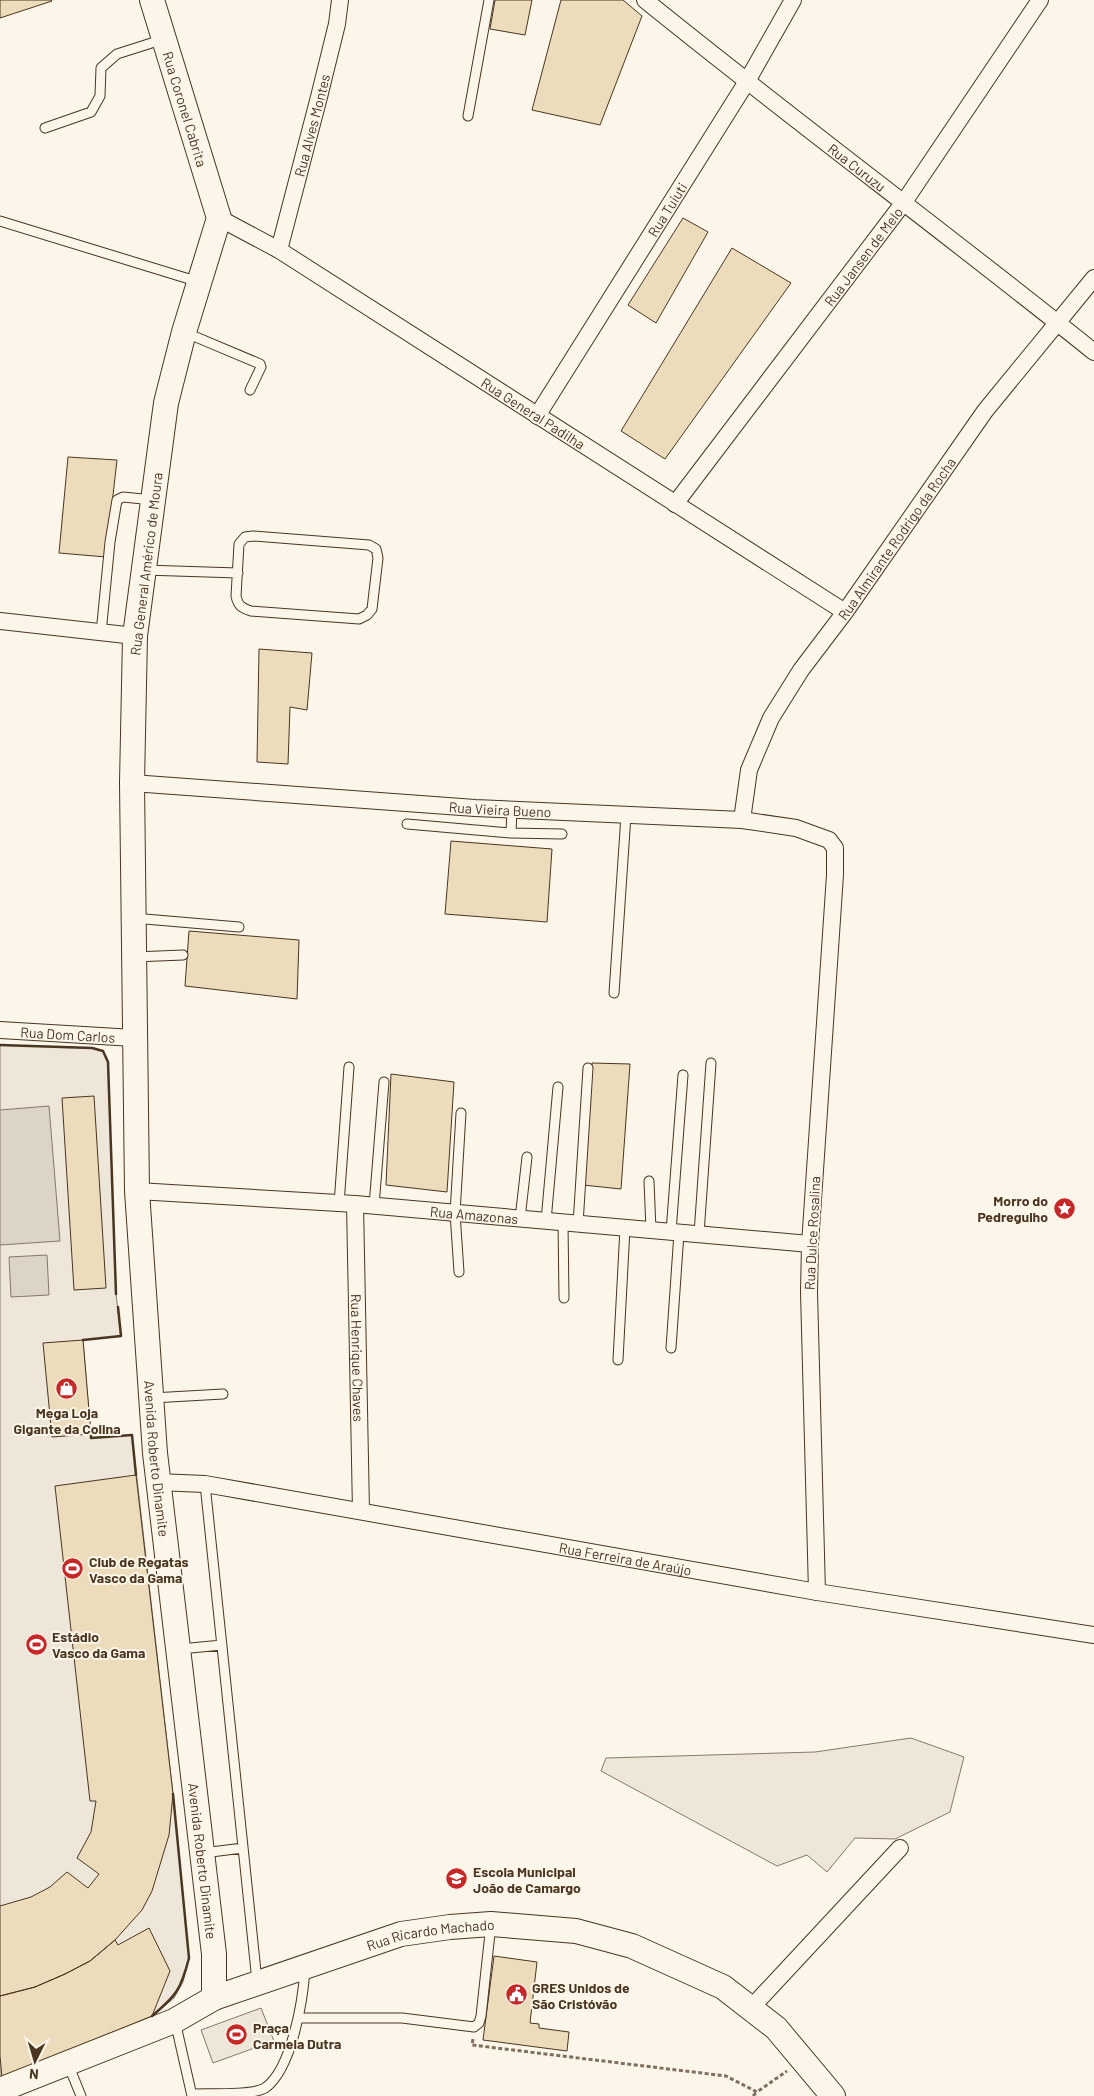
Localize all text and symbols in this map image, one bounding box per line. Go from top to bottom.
street label: Rua Coronel Cabrita [160,49,211,169]
street label: Rua Alves Montes [290,72,333,178]
street label: Rua Curuzu [825,139,890,195]
street label: Rua Tuiuti [643,179,690,240]
street label: Rua Jansen de Melo [820,203,906,309]
street label: Rua General Padilha [478,373,588,452]
street label: Rua Almirante Rodrigo da Rocha [834,454,959,623]
street label: Rua General Américo de Moura [126,472,166,656]
street label: Rua Vieira Bueno [448,798,552,820]
street label: Rua Dom Carlos [20,1023,116,1045]
street label: Rua Dulce Rosalina [801,1176,823,1290]
place label: Morro do Pedregulho [977,1192,1048,1225]
place icon: Morro do Pedregulho [1052,1196,1076,1220]
street label: Rua Amazonas [429,1202,519,1227]
street label: Rua Henrique Chaves [348,1294,368,1422]
shop icon: Mega Loja Gigante da Colina [55,1377,79,1401]
street label: Avenida Roberto Dinamite [142,1380,173,1538]
place label: Mega Loja Gigante da Colina [13,1404,121,1437]
street label: Rua Ferreira de Araújo [558,1538,693,1578]
place label: Club de Regatas Vasco da Gama [89,1553,189,1586]
sports icon: Club de Regatas Vasco da Gama [61,1557,85,1581]
place label: Estádio Vasco da Gama [52,1628,145,1661]
sports icon: Estádio Vasco da Gama [24,1632,48,1656]
street label: Avenida Roberto Dinamite [185,1782,221,1940]
place label: Escola Municipal João de Camargo [473,1863,581,1896]
school or university icon: Escola Municipal João de Camargo [445,1867,469,1891]
street label: Rua Ricardo Machado [364,1915,495,1954]
place label: GRES Unidos de São Cristóvão [532,1979,630,2012]
public building icon: GRES Unidos de São Cristóvão [504,1983,528,2007]
place label: Praça Carmela Dutra [253,2019,341,2052]
sports icon: Praça Carmela Dutra [225,2023,249,2047]
north arrow [10,2036,60,2086]
text: N [28,2066,39,2083]

